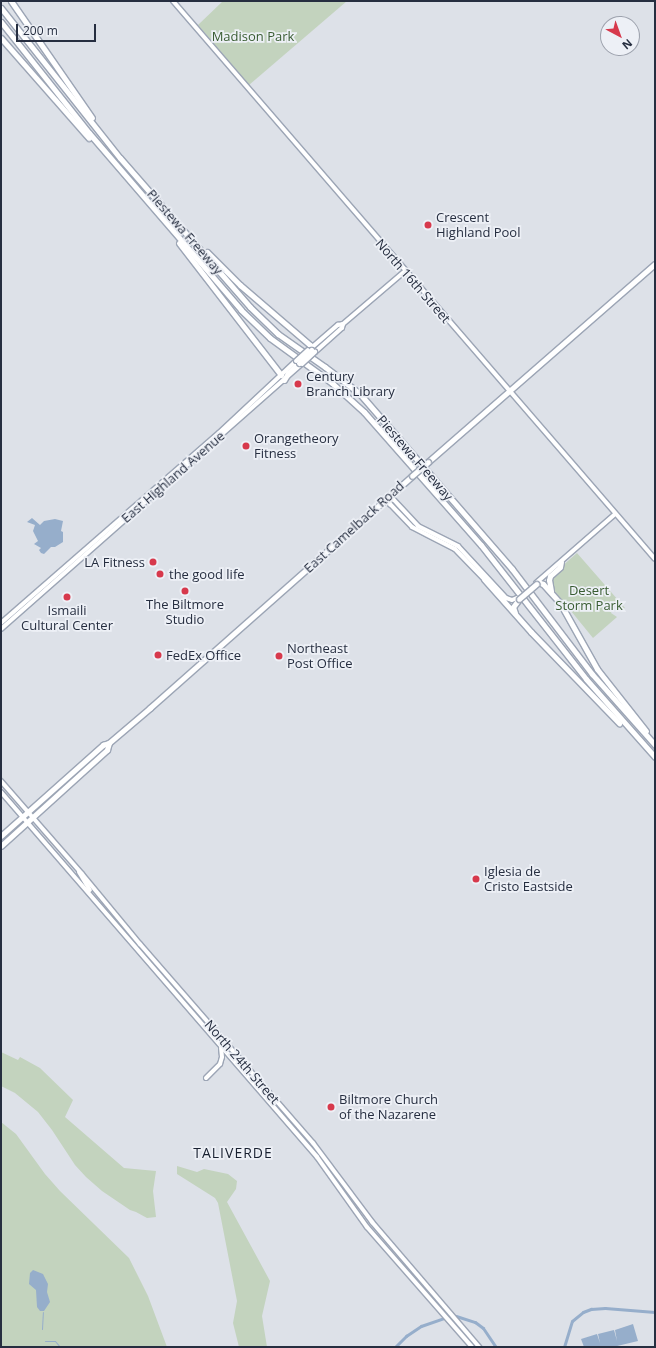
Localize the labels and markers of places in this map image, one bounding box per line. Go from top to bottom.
place label: Crescent Highland Pool [436,210,520,241]
marker: Crescent Highland Pool [423,220,433,230]
place label: Century Branch Library [306,369,395,400]
marker: Century Branch Library [293,379,303,389]
place label: Orangetheory Fitness [254,431,339,462]
marker: Orangetheory Fitness [241,441,251,451]
place label: LA Fitness [84,554,145,570]
marker: LA Fitness [148,557,158,567]
place label: the good life [169,566,245,582]
marker: the good life [154,568,166,580]
marker: The Biltmore Studio [180,586,190,596]
marker: Ismaili Cultural Center [62,592,72,602]
place label: The Biltmore Studio [146,597,224,628]
place label: Ismaili Cultural Center [21,603,113,634]
place label: Northeast Post Office [287,641,353,672]
place label: FedEx Office [166,647,241,663]
marker: FedEx Office [153,650,163,660]
marker: Northeast Post Office [274,651,284,661]
place label: Iglesia de Cristo Eastside [484,864,573,895]
marker: Iglesia de Cristo Eastside [471,874,481,884]
place label: Biltmore Church of the Nazarene [339,1092,438,1123]
marker: Biltmore Church of the Nazarene [326,1102,336,1112]

